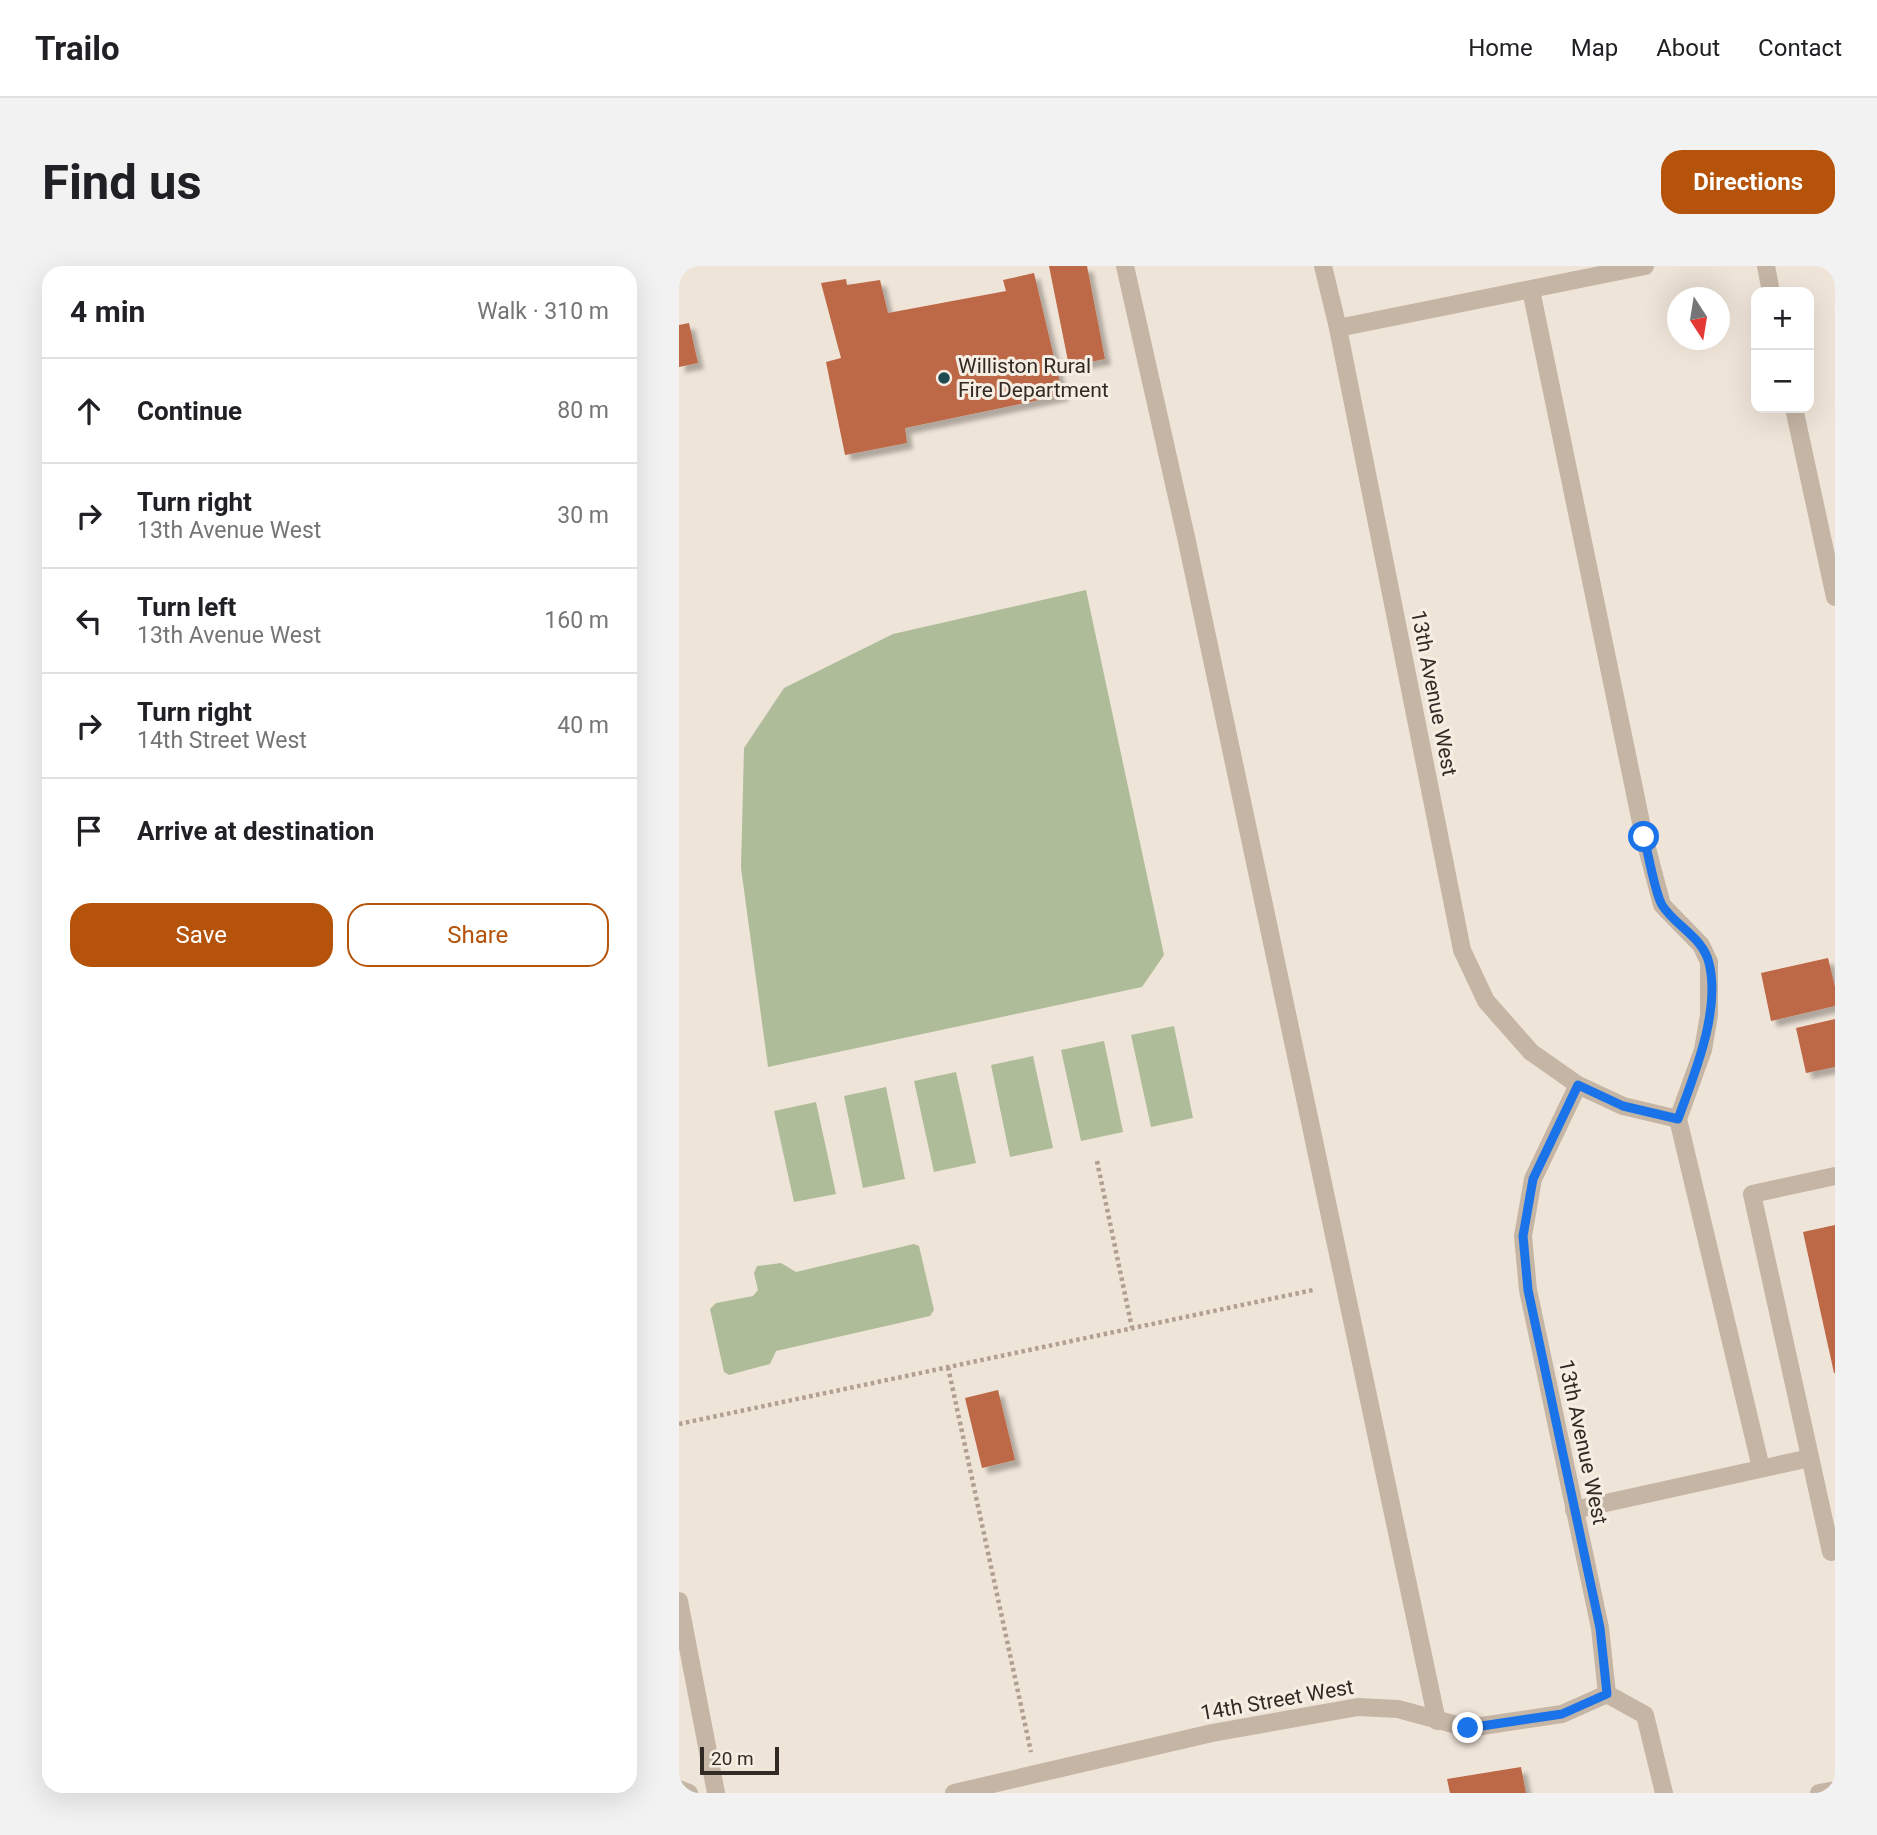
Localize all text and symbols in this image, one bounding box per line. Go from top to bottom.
text: Trailo [35,29,120,68]
text: Home [1468,34,1533,62]
text: Map [1571,34,1618,62]
text: About [1656,34,1720,62]
text: Contact [1758,34,1842,62]
button: Directions [1661,150,1835,214]
text: Find us [42,154,202,211]
north arrow [1667,287,1730,350]
map controls [1751,287,1814,413]
button: + [1751,287,1814,350]
text: 4 min [70,294,145,329]
text: Walk · 310 m [477,298,609,325]
button: − [1751,350,1814,413]
place label: Williston Rural Fire Department [958,354,1109,402]
marker: Williston Rural Fire Department [936,370,952,386]
icon: ahead [70,392,108,430]
text: Continue [137,396,242,426]
text: 80 m [557,397,609,424]
text: Turn right [137,487,252,517]
icon: right [70,497,108,535]
text: 30 m [557,502,609,529]
text: 13th Avenue West [137,517,321,544]
text: Turn left [137,592,236,622]
icon: left [70,602,108,640]
text: 160 m [544,607,609,634]
street label: 13th Avenue West [1406,608,1462,778]
text: 13th Avenue West [137,622,321,649]
text: Turn right [137,697,252,727]
icon: right [70,707,108,745]
text: 40 m [557,712,609,739]
text: 14th Street West [137,727,307,754]
icon: arrive [70,812,108,850]
text: Arrive at destination [137,816,374,846]
route start [1628,821,1659,852]
button: Save [70,903,333,967]
button: Share [347,903,609,967]
street label: 13th Avenue West [1554,1357,1612,1527]
street label: 14th Street West [1199,1675,1356,1725]
route end [1452,1712,1483,1743]
scale bar [700,1744,779,1776]
text: 20 m [711,1747,754,1770]

